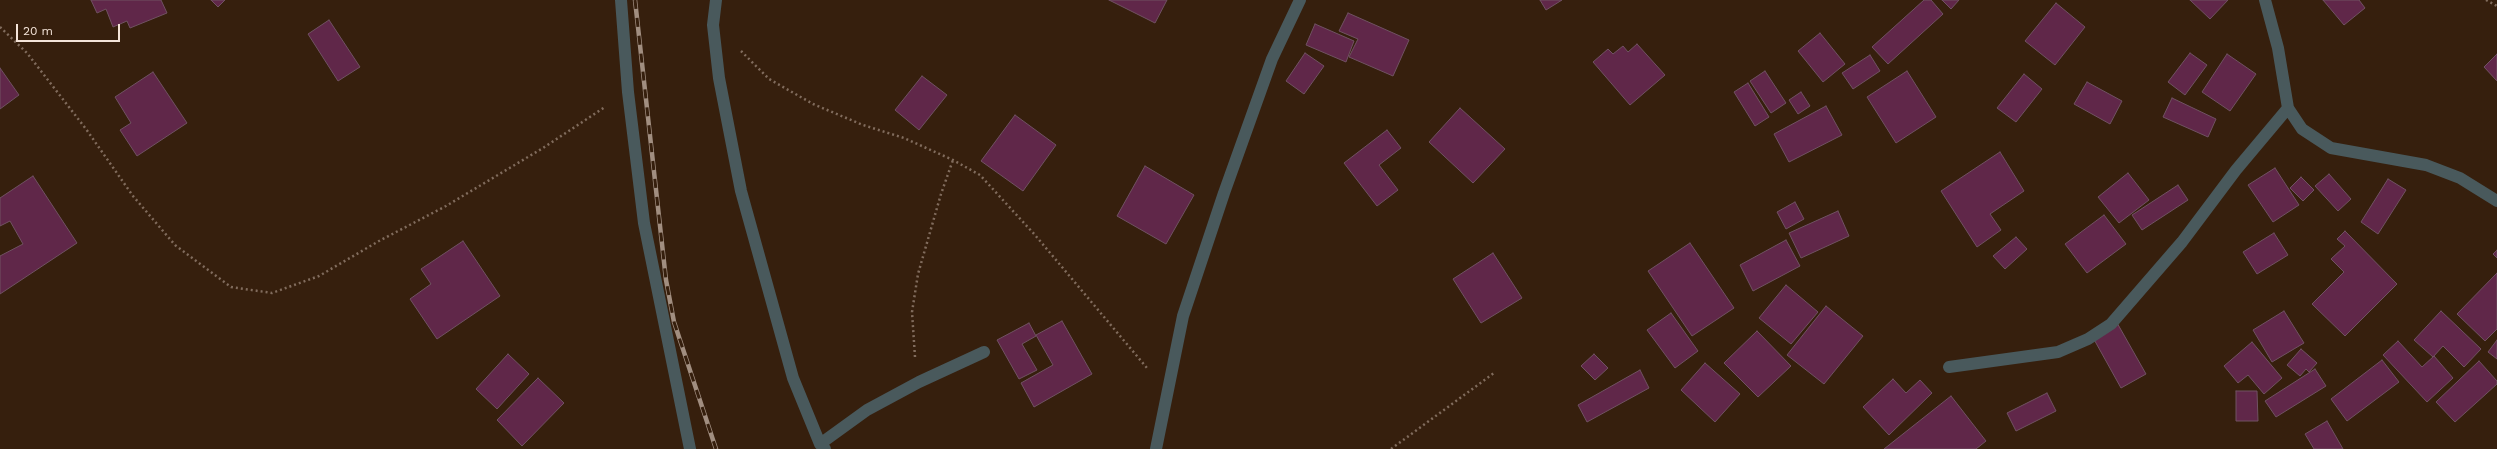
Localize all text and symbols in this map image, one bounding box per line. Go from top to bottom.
scale bar [18,16,122,42]
text: 20 m [23,24,53,38]

